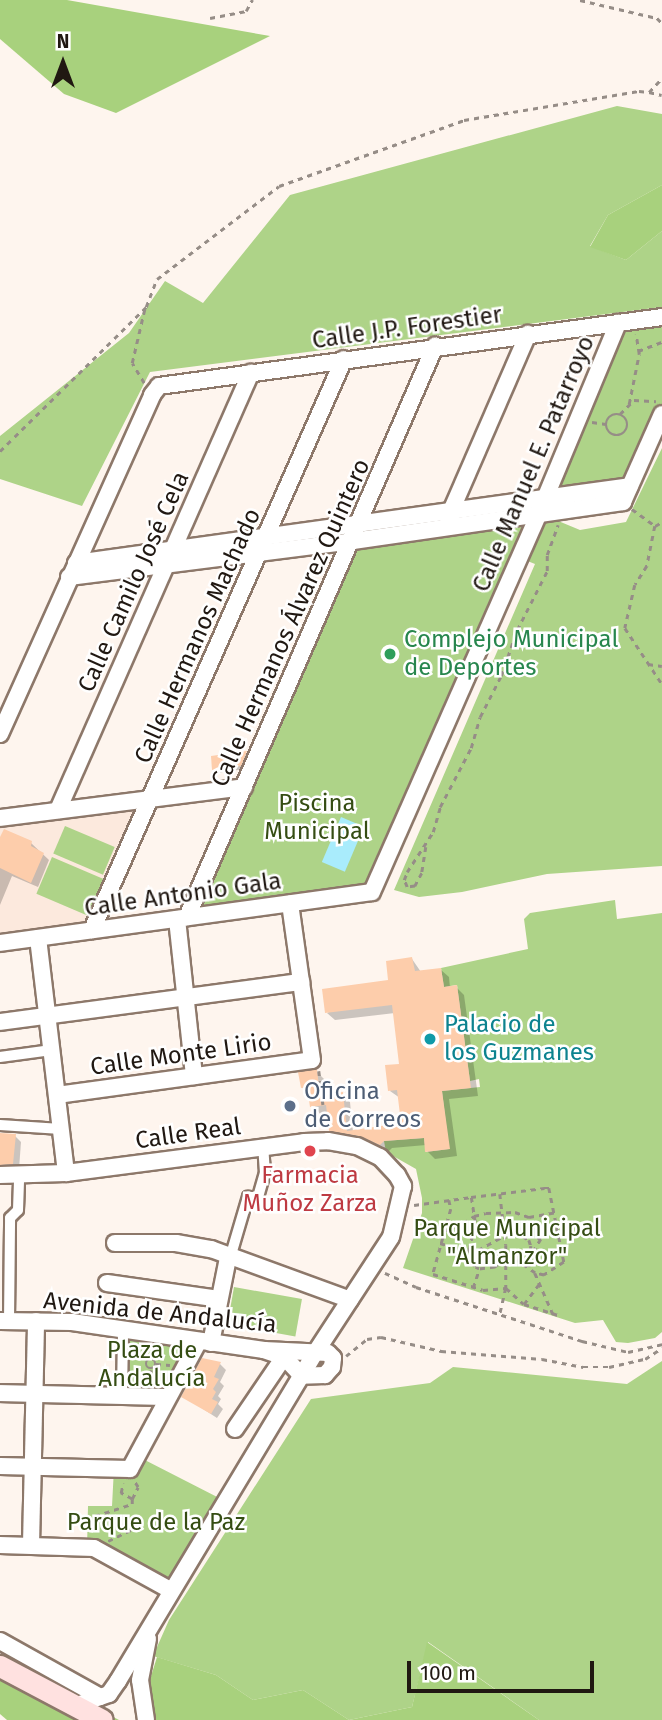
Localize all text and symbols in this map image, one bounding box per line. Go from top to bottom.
north arrow [28,28,98,98]
text: N [57,30,69,53]
street label: Calle J.P. Forestier [310,300,504,356]
street label: Calle Manuel E. Patarroyo [467,332,601,596]
street label: Calle Hermanos Álvarez Quintero [205,455,377,791]
street label: Calle Camilo José Cela [72,467,196,697]
street label: Calle Hermanos Machado [129,504,267,768]
place label: Complejo Municipal de Deportes [404,626,618,682]
marker: Complejo Municipal de Deportes [382,646,398,662]
park label: Piscina Municipal [264,790,370,846]
street label: Calle Antonio Gala [83,867,283,923]
place label: Palacio de los Guzmanes [444,1011,594,1067]
street label: Calle Monte Lirio [89,1028,273,1082]
marker: Palacio de los Guzmanes [422,1031,438,1047]
place label: Oficina de Correos [304,1078,421,1134]
marker: Oficina de Correos [282,1098,298,1114]
street label: Calle Real [133,1112,243,1156]
marker: Farmacia Muñoz Zarza [302,1143,318,1159]
place label: Farmacia Muñoz Zarza [243,1162,377,1218]
park label: Parque Municipal "Almanzor" [413,1215,601,1271]
street label: Avenida de Andalucía [42,1286,278,1340]
park label: Plaza de Andalucía [98,1337,206,1393]
park label: Parque de la Paz [67,1509,245,1537]
scale bar [410,1646,597,1690]
text: 100 m [420,1660,476,1686]

